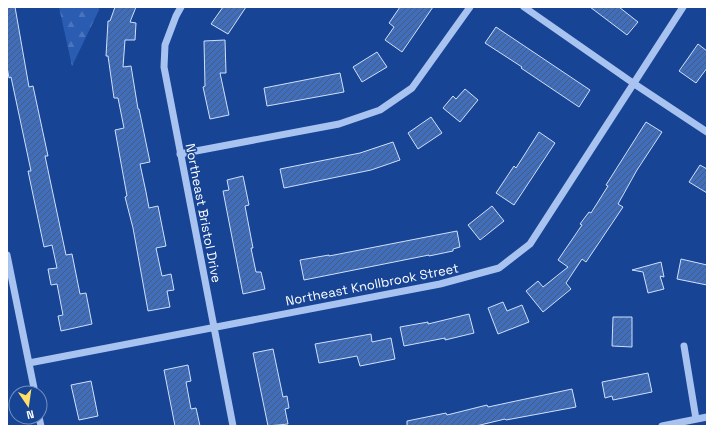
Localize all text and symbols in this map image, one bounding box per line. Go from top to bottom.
street label: Northeast Bristol Drive [182,142,225,284]
street label: Northeast Knollbrook Street [284,259,460,310]
north arrow [8,385,48,425]
text: N [25,407,35,422]

